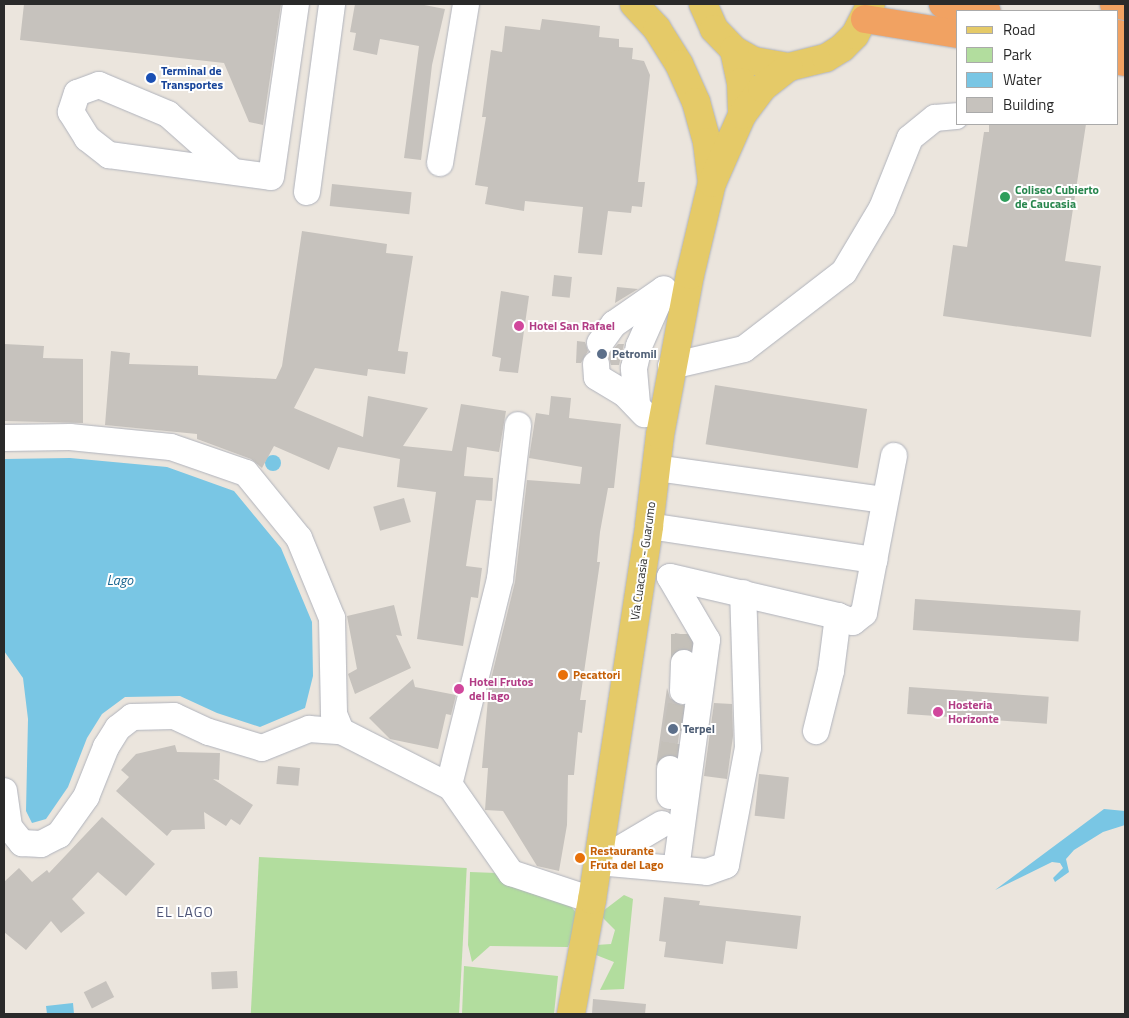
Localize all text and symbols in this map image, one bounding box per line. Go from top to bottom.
legend [956,10,1119,125]
text: Road [1003,18,1035,41]
text: Park [1003,43,1032,66]
place label: Terminal de Transportes [161,64,223,92]
text: Water [1003,68,1042,91]
marker: Terminal de Transportes [145,72,157,84]
text: Building [1003,93,1054,116]
place label: Coliseo Cubierto de Caucasia [1015,183,1099,211]
marker: Coliseo Cubierto de Caucasia [999,191,1011,203]
place label: Hotel San Rafael [529,319,615,333]
marker: Hotel San Rafael [513,320,525,332]
place label: Petromil [612,347,657,361]
marker: Petromil [596,348,608,360]
street label: Vía Cuacasia - Guarumo [628,501,658,621]
water label: Lago [107,572,133,588]
place label: Pecattori [573,668,620,682]
marker: Pecattori [557,669,569,681]
place label: Hotel Frutos del lago [469,675,533,703]
marker: Hotel Frutos del lago [453,683,465,695]
place label: Hosteria Horizonte [948,698,999,726]
marker: Hosteria Horizonte [932,706,944,718]
place label: Terpel [683,722,715,736]
marker: Terpel [667,723,679,735]
place label: Restaurante Fruta del Lago [590,844,664,872]
marker: Restaurante Fruta del Lago [574,852,586,864]
district label: EL LAGO [155,904,215,920]

